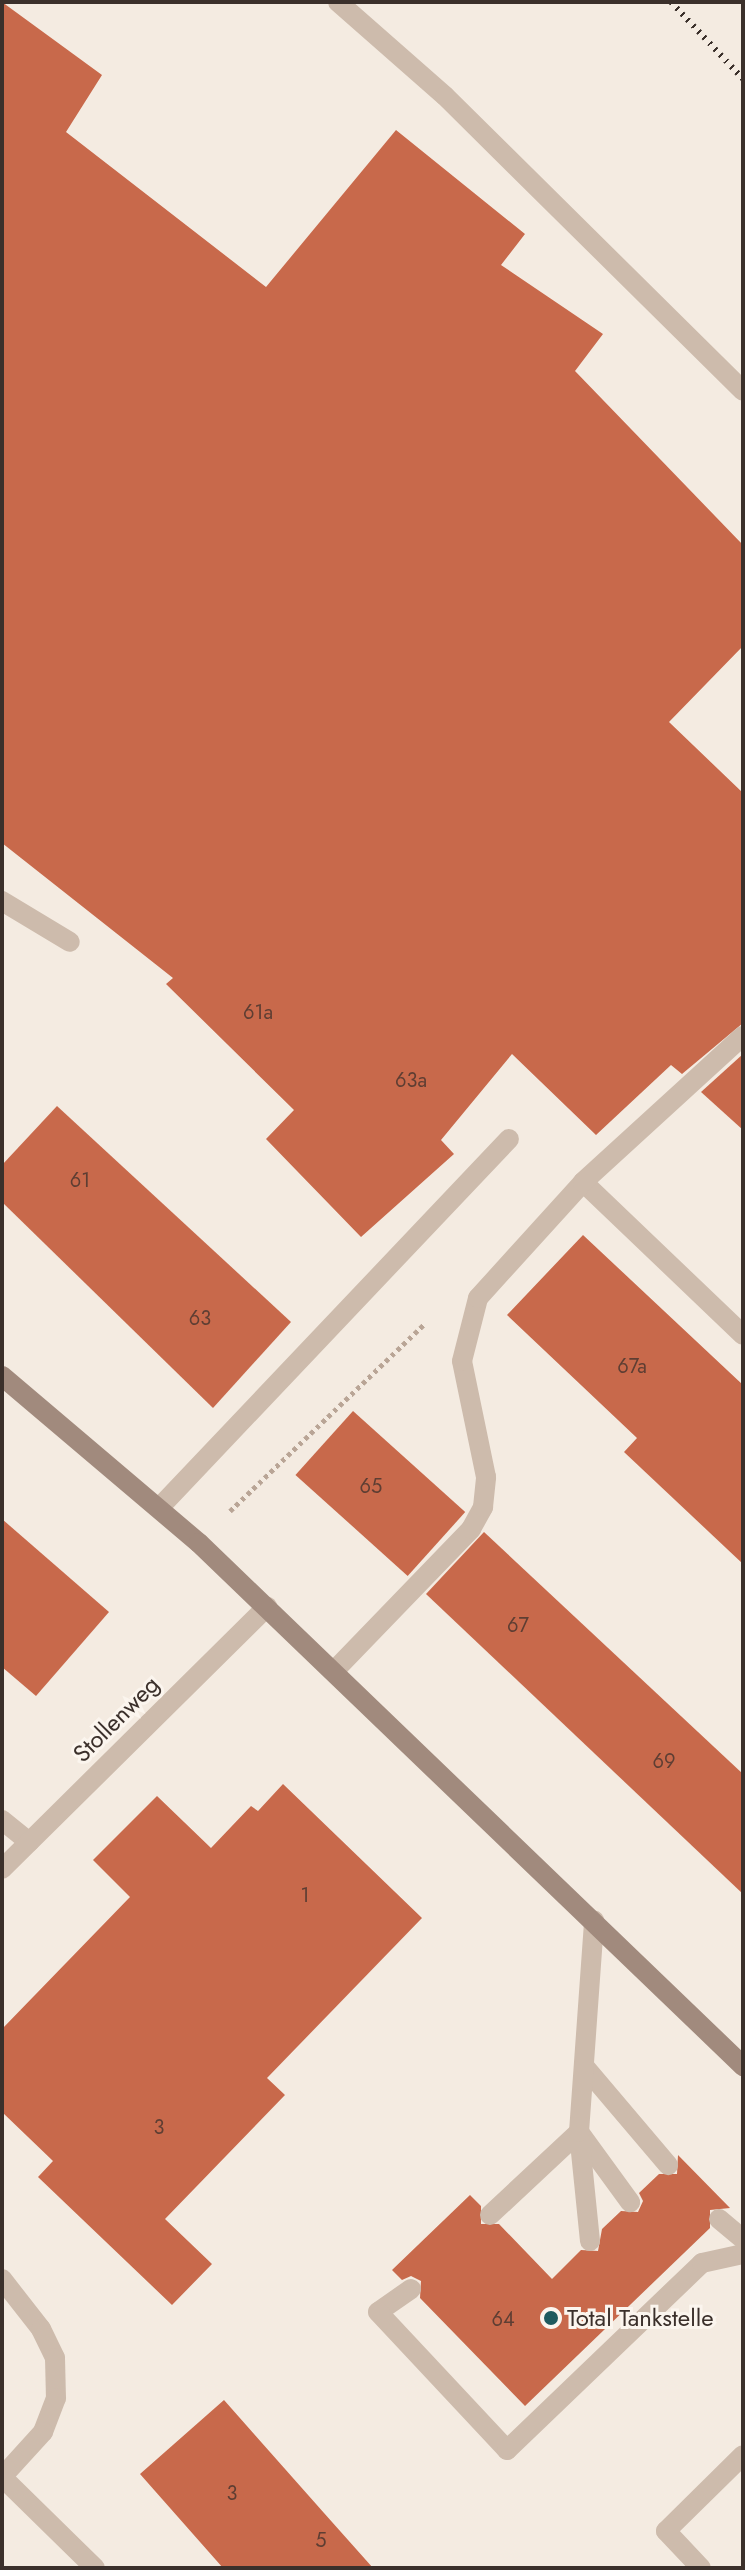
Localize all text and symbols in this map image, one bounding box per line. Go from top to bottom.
house number: 61a [243,1000,273,1024]
house number: 63a [395,1068,427,1092]
house number: 61 [70,1168,90,1192]
house number: 63 [189,1306,211,1330]
house number: 67a [617,1354,647,1378]
house number: 65 [360,1474,382,1498]
house number: 67 [507,1613,529,1637]
street label: Stollenweg [67,1670,165,1768]
house number: 69 [652,1749,676,1773]
house number: 1 [301,1883,309,1907]
house number: 3 [154,2115,164,2139]
place label: Total Tankstelle [567,2304,714,2332]
house number: 64 [491,2307,515,2331]
marker: Total Tankstelle [542,2309,560,2327]
house number: 3 [227,2481,237,2505]
house number: 5 [315,2528,327,2552]

